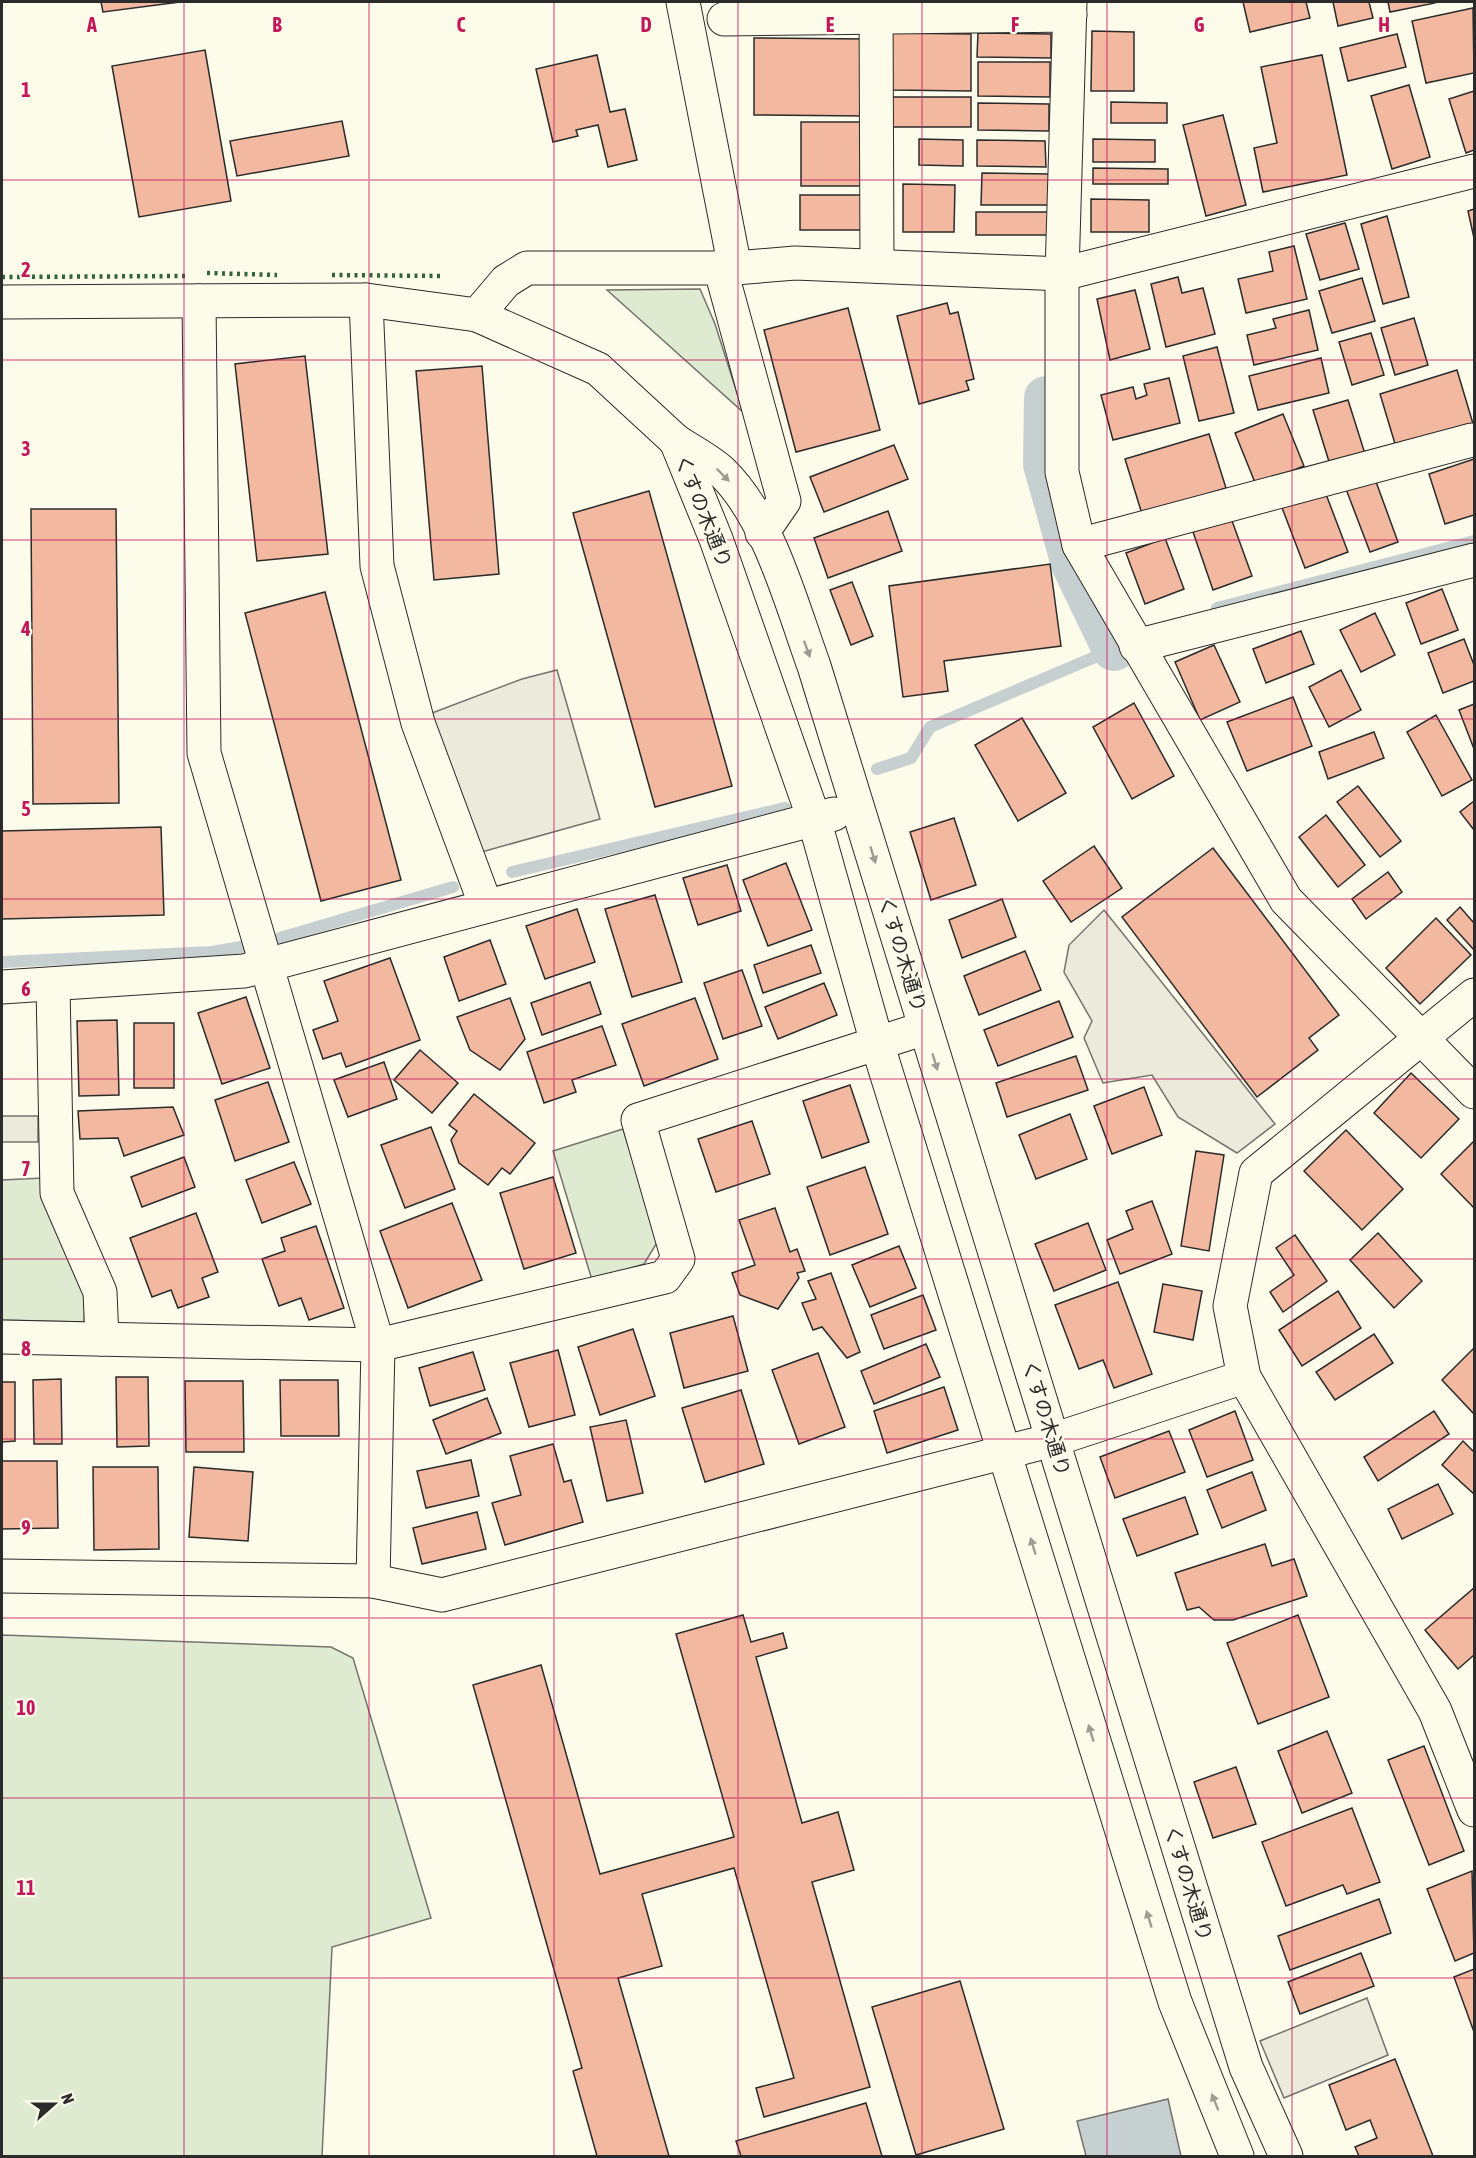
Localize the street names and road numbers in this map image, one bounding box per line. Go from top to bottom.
street label: くすの木通り [671,451,737,571]
street label: くすの木通り [874,893,932,1015]
street label: くすの木通り [1018,1357,1076,1479]
street label: くすの木通り [1160,1822,1218,1944]

